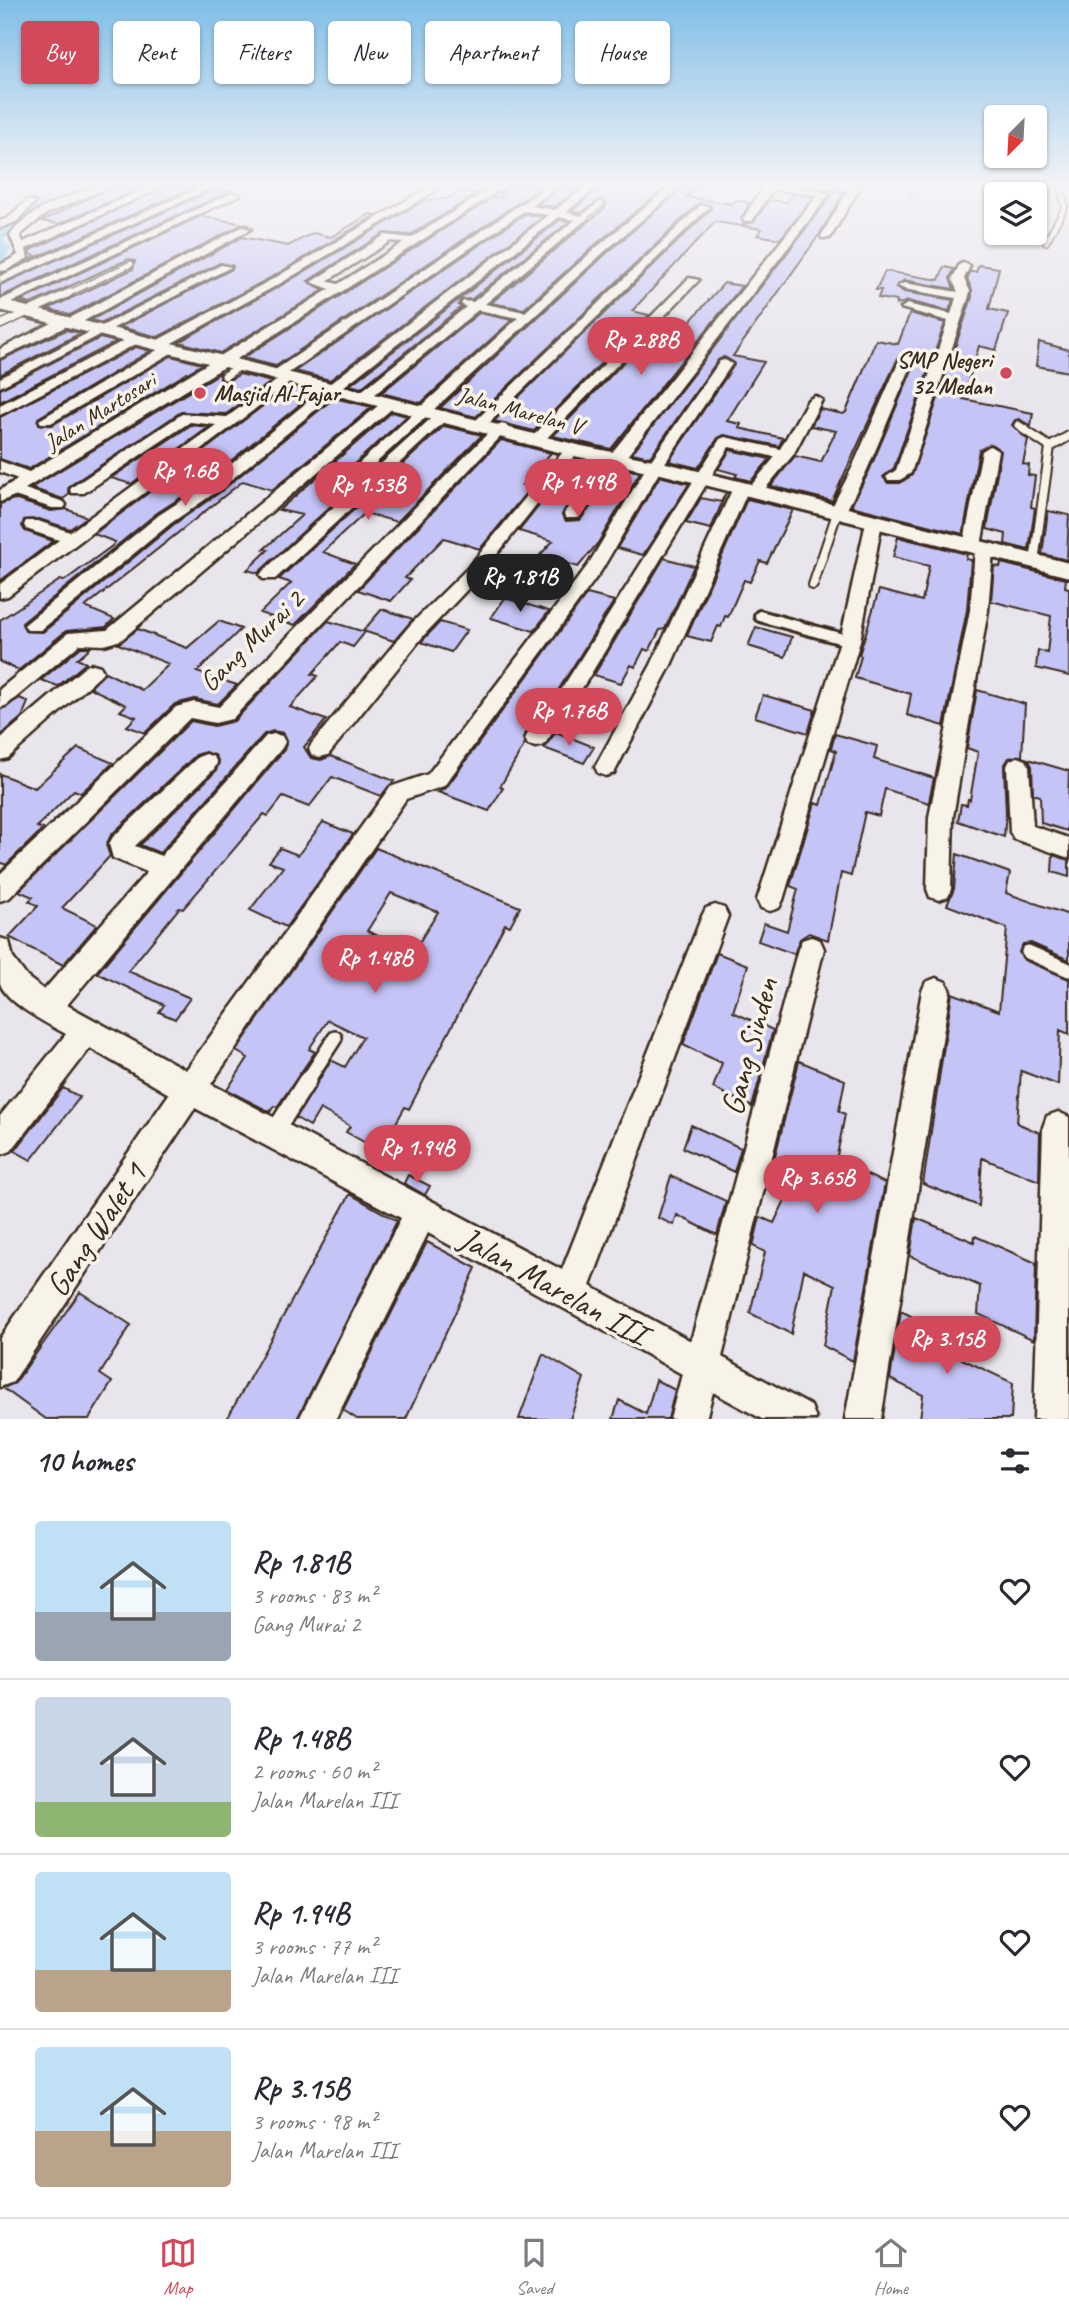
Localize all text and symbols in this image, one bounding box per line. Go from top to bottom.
chip: Buy [21,21,99,84]
chip: Rent [113,21,200,84]
chip: Filters [214,21,314,84]
chip: New [328,21,411,84]
chip: Apartment [425,21,561,84]
chip: House [575,21,670,84]
north arrow [984,105,1046,168]
map controls [984,105,1047,245]
button: layers [984,182,1047,245]
pin: Rp 2.88B [569,318,713,377]
text: Rp 2.88B [604,325,678,354]
place label: SMP Negeri 32 Medan [897,346,995,401]
street label: Jalan Martosari [38,364,163,458]
marker: SMP Negeri 32 Medan [998,365,1014,381]
place label: Masjid Al-Fajar [214,379,342,408]
street label: Jalan Marelan V [453,380,590,442]
marker: Masjid Al-Fajar [192,385,208,401]
pin: Rp 1.6B [120,448,250,508]
text: Rp 1.6B [153,456,218,485]
pin: Rp 1.49B [506,460,650,519]
pin: Rp 1.53B [296,462,440,522]
text: Rp 1.49B [541,467,615,496]
text: Rp 1.53B [331,470,405,499]
pin: Rp 1.81B [448,554,592,614]
text: Rp 1.81B [483,562,557,591]
street label: Gang Murai 2 [192,580,313,699]
pin: Rp 1.76B [497,688,641,748]
text: Rp 1.76B [531,696,607,725]
pin: Rp 1.48B [303,936,447,995]
text: Rp 1.48B [338,943,412,972]
street label: Gang Sinden [710,973,787,1120]
pin: Rp 1.94B [345,1126,489,1185]
text: Rp 1.94B [380,1133,454,1162]
street label: Gang Walet 1 [36,1153,157,1304]
pin: Rp 3.65B [745,1156,889,1215]
text: Rp 3.65B [780,1163,854,1192]
street label: Jalan Marelan III [451,1216,661,1358]
pin: Rp 3.15B [875,1316,1019,1376]
text: Rp 3.15B [910,1324,984,1353]
text: 10 homes [35,1442,133,1480]
icon: filters [996,1442,1034,1480]
text: Rp 1.81B [252,1543,350,1581]
icon: home [91,1549,175,1633]
icon: heart [996,1572,1034,1610]
text: 3 rooms · 83 m² [252,1581,376,1610]
text: Gang Murai 2 [252,1610,360,1639]
text: Rp 1.48B [252,1719,350,1757]
icon: home [91,1725,175,1809]
icon: heart [996,1748,1034,1786]
text: 2 rooms · 60 m² [252,1757,376,1786]
text: Jalan Marelan III [252,1786,397,1815]
text: Rp 1.94B [252,1894,349,1932]
icon: home [91,1900,175,1984]
icon: heart [996,1923,1034,1961]
text: 3 rooms · 77 m² [252,1932,376,1961]
text: Jalan Marelan III [252,1961,397,1990]
text: Rp 3.15B [252,2069,349,2107]
icon: home [91,2075,175,2159]
icon: heart [996,2098,1034,2136]
text: 3 rooms · 98 m² [252,2107,376,2136]
text: Jalan Marelan III [252,2136,397,2165]
tab: Map [159,2234,197,2300]
tab: Saved [515,2234,553,2300]
tab: Home [872,2234,910,2300]

